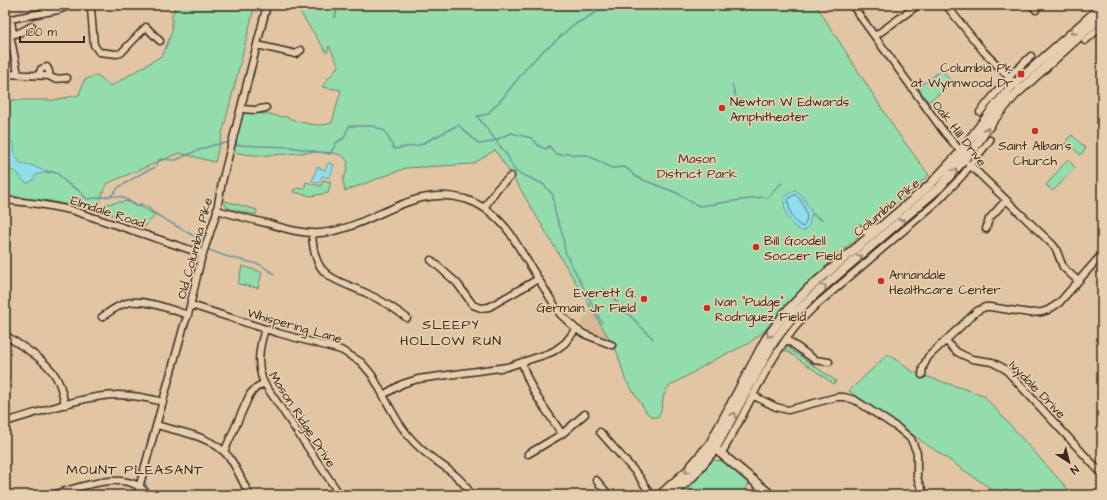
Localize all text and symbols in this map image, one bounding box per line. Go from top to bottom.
scale bar [20,18,84,44]
text: 100 m [26,24,57,41]
one-way arrow [1070,27,1077,34]
place label: Columbia Pk at Wynnwood Dr [911,59,1013,93]
marker: Columbia Pk at Wynnwood Dr [1016,69,1026,79]
place label: Newton W Edwards Amphitheater [730,93,850,126]
street label: Oak Hill Drive [928,97,991,170]
marker: Newton W Edwards Amphitheater [717,103,727,113]
marker: Saint Alban's Church [1030,126,1040,136]
one-way arrow [982,128,989,135]
place label: Saint Alban's Church [998,137,1072,170]
park label: Mason District Park [657,150,737,183]
one-way arrow [950,168,957,176]
street label: Columbia Pike [850,175,924,241]
street label: Elmdale Road [68,191,148,233]
street label: Old Columbia Pike [173,196,217,301]
one-way arrow [897,219,904,226]
place label: Bill Goodell Soccer Field [764,232,843,265]
marker: Bill Goodell Soccer Field [751,242,761,252]
one-way arrow [855,254,863,261]
place label: Annandale Healthcare Center [889,266,1001,299]
marker: Annandale Healthcare Center [876,276,886,286]
place label: Everett G. Germain Jr Field [536,284,636,317]
one-way arrow [819,284,827,291]
place label: Ivan "Pudge" Rodriguez Field [715,293,806,327]
marker: Everett G. Germain Jr Field [639,294,649,304]
marker: Ivan "Pudge" Rodriguez Field [702,303,712,313]
street label: Whispering Lane [245,304,344,349]
district label: SLEEPY HOLLOW RUN [400,315,502,351]
one-way arrow [766,331,774,338]
street label: Ivydale Drive [1004,357,1070,424]
street label: Mason Ridge Drive [264,368,340,472]
one-way arrow [729,412,737,419]
north arrow [1049,442,1089,482]
district label: MOUNT PLEASANT [66,460,204,480]
text: N [1067,462,1082,478]
one-way arrow [684,466,692,474]

